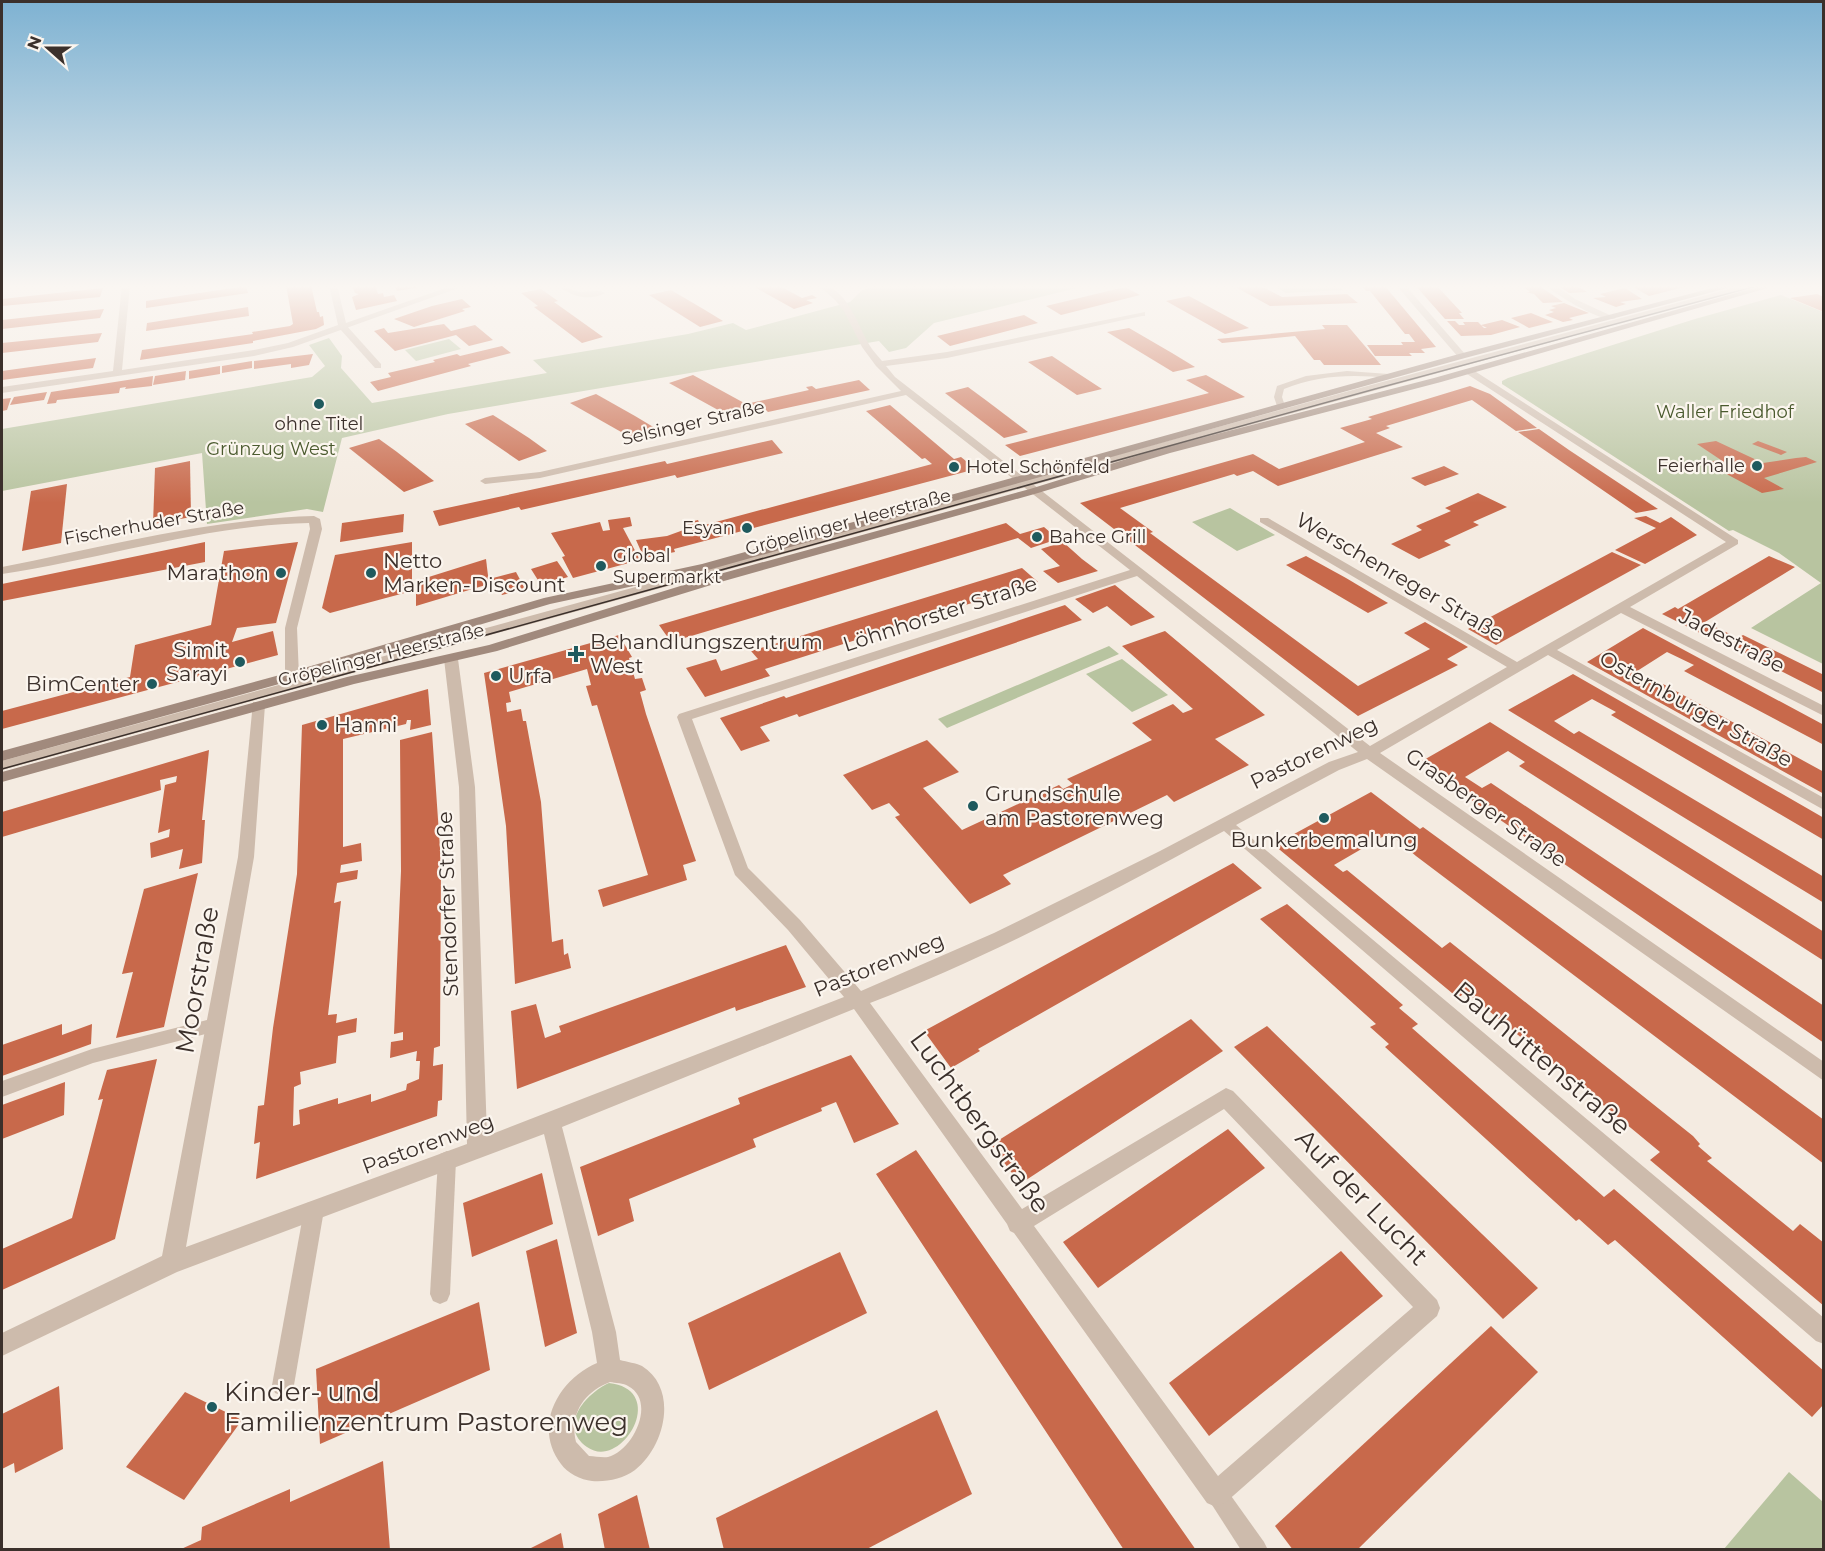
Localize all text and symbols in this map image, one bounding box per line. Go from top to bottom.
north arrow [18,18,78,78]
text: N [23,33,46,52]
street label: Selsinger Straße [619,396,767,450]
marker: ohne Titel [312,397,326,411]
park label: Waller Friedhof [1656,401,1795,423]
place label: ohne Titel [275,413,363,435]
park label: Grünzug West [206,438,336,460]
place label: Feierhalle [1657,455,1745,477]
place label: Hotel Schönfeld [966,456,1110,478]
marker: Feierhalle [1750,459,1764,473]
marker: Hotel Schönfeld [947,460,961,474]
street label: Gröpelinger Heerstraße [743,484,953,560]
street label: Fischerhuder Straße [62,496,246,550]
street label: Werschenreger Straße [1292,507,1509,646]
place label: Esyan [682,517,735,539]
marker: Esyan [740,521,754,535]
place label: Bahce Grill [1049,526,1146,548]
marker: Bahce Grill [1030,530,1044,544]
place label: Global Supermarkt [613,545,721,588]
place label: Netto Marken-Discount [383,548,566,597]
marker: Global Supermarkt [594,559,608,573]
place label: Marathon [167,560,269,585]
marker: Marathon [274,566,288,580]
marker: Netto Marken-Discount [364,566,378,580]
street label: Löhnhorster Straße [840,570,1040,657]
street label: Jadestraße [1674,603,1789,678]
street label: Gröpelinger Heerstraße [276,619,487,691]
place label: Behandlungszentrum West [590,629,823,678]
place label: Simit Sarayi [166,637,228,686]
marker: Behandlungszentrum West [567,645,585,663]
street label: Osternburger Straße [1595,645,1797,772]
marker: Simit Sarayi [233,655,247,669]
place label: Urfa [508,663,552,688]
marker: Urfa [489,669,503,683]
place label: BimCenter [26,671,140,696]
marker: BimCenter [145,677,159,691]
street label: Pastorenweg [1246,711,1382,794]
place label: Hanni [334,712,398,737]
marker: Hanni [315,718,329,732]
street label: Grasberger Straße [1401,743,1572,872]
place label: Grundschule am Pastorenweg [985,781,1164,830]
marker: Grundschule am Pastorenweg [966,799,980,813]
street label: Stendorfer Straße [432,811,463,997]
marker: Bunkerbemalung [1317,811,1331,825]
place label: Bunkerbemalung [1230,827,1418,852]
street label: Moorstraße [168,904,226,1056]
street label: Pastorenweg [810,927,948,1002]
street label: Bauhüttenstraße [1447,974,1637,1142]
street label: Luchtbergstraße [903,1025,1057,1219]
street label: Pastorenweg [358,1108,497,1179]
street label: Auf der Lucht [1289,1122,1435,1272]
place label: Kinder- und Familienzentrum Pastorenweg [224,1376,628,1438]
marker: Kinder- und Familienzentrum Pastorenweg [205,1400,219,1414]

